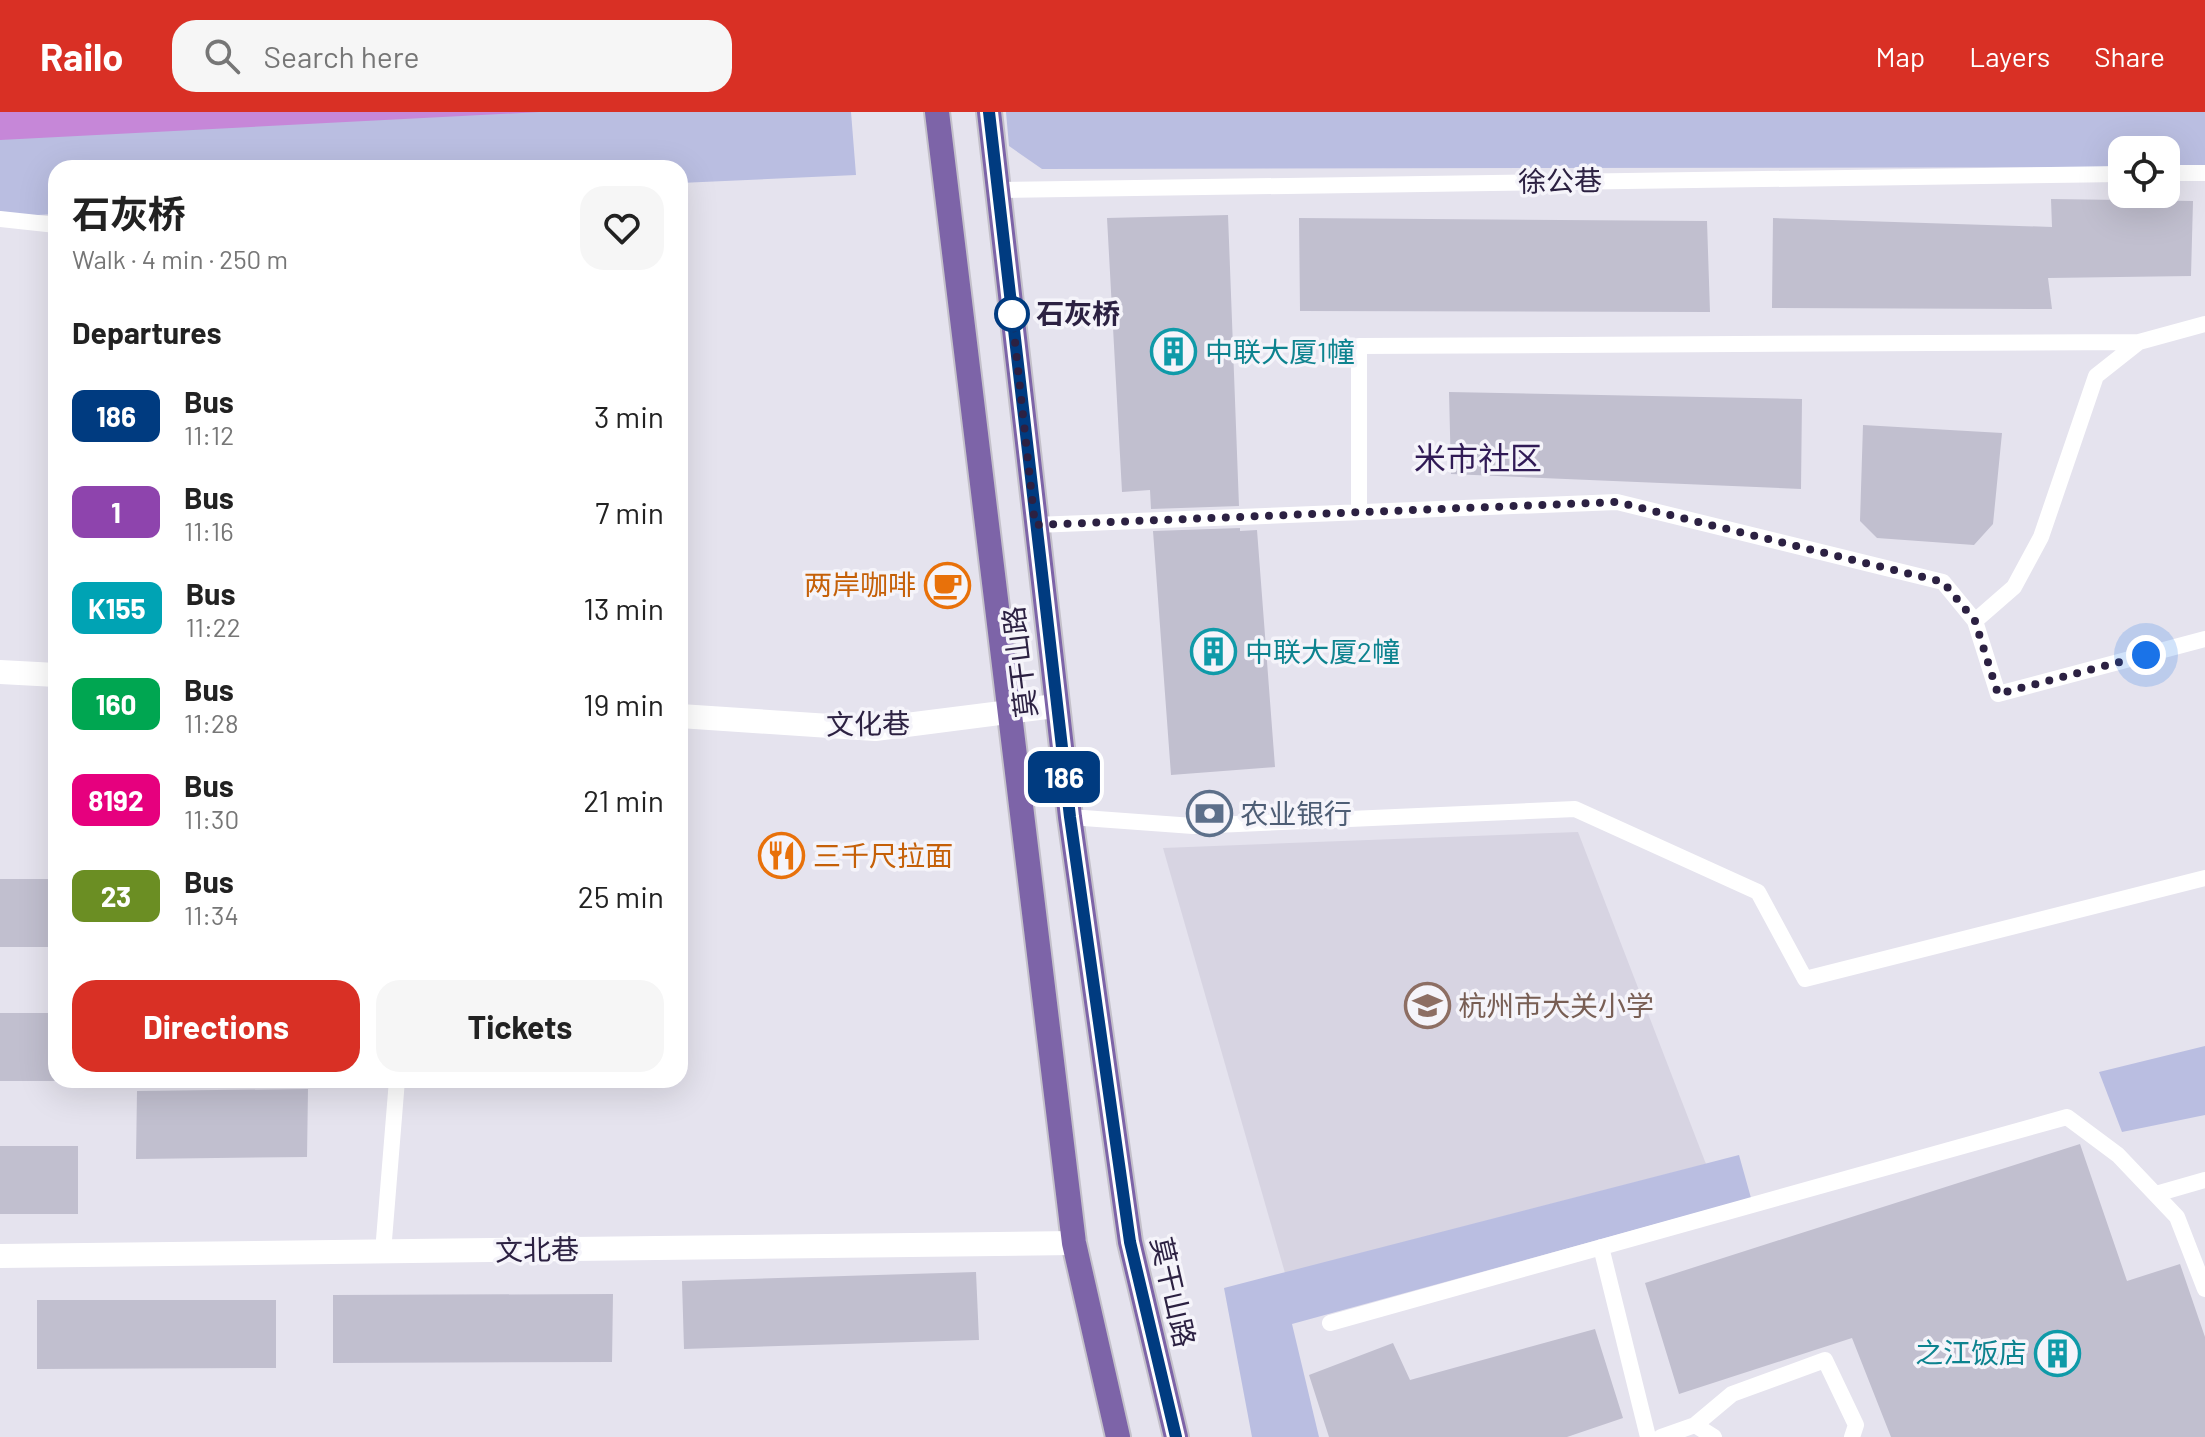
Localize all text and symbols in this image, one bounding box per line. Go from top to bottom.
search box [172,20,732,92]
text: Railo [40,33,124,79]
icon: search [200,34,244,78]
text: Search here [264,38,419,74]
text: Map [1875,39,1925,73]
text: Layers [1969,39,2050,73]
text: Share [2094,39,2165,73]
map controls [2108,136,2180,208]
button: locate [2108,136,2180,208]
street label: 徐公巷 [1518,162,1602,198]
button: heart [580,186,664,270]
text: 石灰桥 [72,190,186,236]
text: Walk · 4 min · 250 m [72,243,288,274]
place label: 石灰桥 [1036,296,1120,330]
marker: 石灰桥 [995,297,1029,331]
text: Departures [72,314,222,350]
building icon: 中联大厦1幢 [1150,328,1198,376]
place label: 中联大厦1幢 [1205,334,1355,368]
text: Bus [184,383,234,419]
text: 3 min [594,398,664,434]
text: 186 [96,399,136,433]
text: 11:12 [184,419,234,450]
district label: 米市社区 [1414,438,1542,476]
text: Bus [184,479,234,515]
text: 7 min [595,494,664,530]
text: 1 [111,495,121,529]
text: 11:16 [184,515,234,546]
cafe icon: 两岸咖啡 [923,561,971,609]
place label: 两岸咖啡 [804,567,916,601]
text: Bus [186,575,235,611]
text: 13 min [583,590,664,626]
text: K155 [88,591,146,625]
street label: 莫干山路 [995,604,1043,720]
text: 11:22 [186,611,241,642]
building icon: 中联大厦2幢 [1190,628,1238,676]
place label: 中联大厦2幢 [1245,634,1400,668]
your location [2126,635,2166,675]
text: Bus [184,671,234,707]
text: 19 min [583,686,664,722]
text: 160 [96,687,136,721]
street label: 文化巷 [826,705,910,741]
text: 11:28 [184,707,239,738]
line badge: 186 [1018,751,1110,803]
text: 186 [1044,760,1084,794]
text: Bus [184,767,234,803]
text: 21 min [583,782,664,818]
text: 8192 [88,783,144,817]
bank icon: 农业银行 [1185,790,1233,838]
place label: 农业银行 [1240,796,1352,830]
text: 11:30 [184,803,239,834]
restaurant icon: 三千尺拉面 [758,832,806,880]
place label: 三千尺拉面 [813,838,953,872]
text: Bus [184,863,234,899]
text: 25 min [578,878,664,914]
text: 23 [101,879,131,913]
text: 11:34 [184,899,239,930]
button: Directions [72,980,360,1072]
button: Tickets [376,980,664,1072]
school or university icon: 杭州市大关小学 [1403,982,1451,1030]
place label: 杭州市大关小学 [1458,988,1654,1022]
street label: 文北巷 [495,1231,579,1267]
street label: 莫干山路 [1145,1233,1203,1350]
building icon: 之江饭店 [2034,1329,2082,1377]
place label: 之江饭店 [1915,1335,2027,1369]

